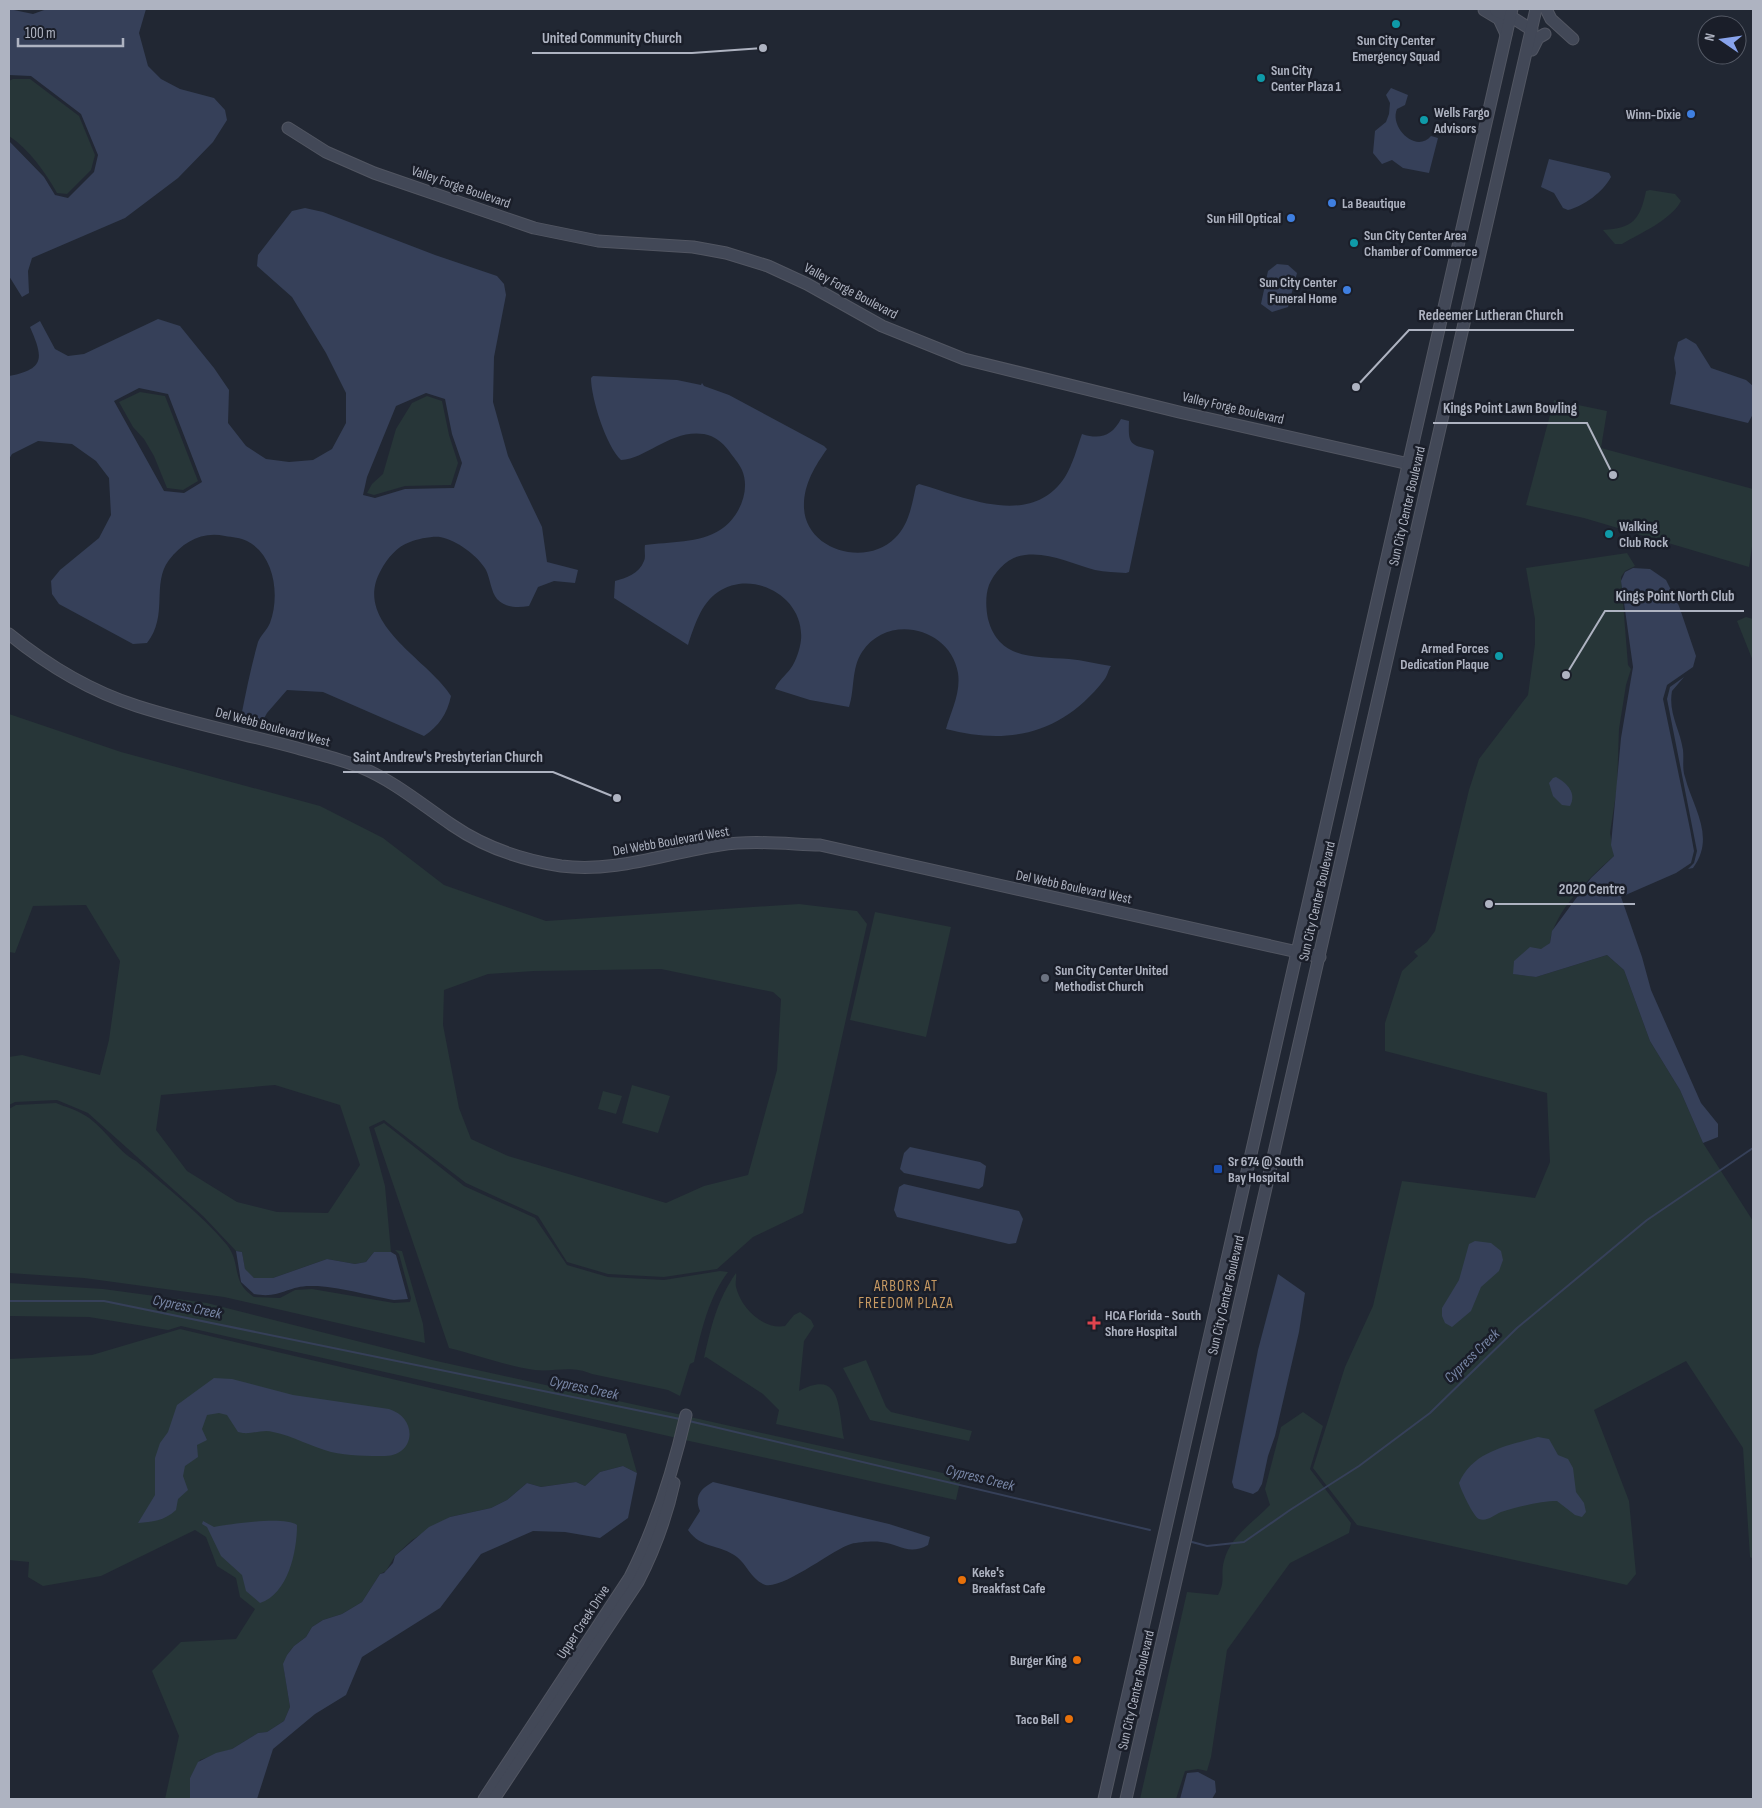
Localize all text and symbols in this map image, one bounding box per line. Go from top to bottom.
scale bar [18,15,122,47]
north arrow [1697,15,1747,65]
marker: Sun City Center Emergency Squad [1390,18,1402,30]
callout: United Community Church [532,23,692,53]
text: 100 m [25,24,56,43]
text: United Community Church [542,29,682,48]
place label: Sun City Center Emergency Squad [1352,32,1440,65]
text: N [1701,32,1719,43]
place label: Sun City Center Plaza 1 [1271,62,1342,95]
marker: Sun City Center Plaza 1 [1255,72,1267,84]
place label: Wells Fargo Advisors [1433,104,1490,137]
place label: Winn-Dixie [1626,106,1681,123]
marker: Winn-Dixie [1685,108,1697,120]
marker: Wells Fargo Advisors [1418,114,1430,126]
street label: Valley Forge Boulevard [409,162,513,212]
place label: La Beautique [1342,195,1406,212]
marker: La Beautique [1326,197,1338,209]
place label: Sun Hill Optical [1207,210,1281,227]
marker: Sun Hill Optical [1285,212,1297,224]
place label: Sun City Center Area Chamber of Commerce [1364,227,1477,260]
marker: Sun City Center Area Chamber of Commerce [1348,237,1360,249]
street label: Valley Forge Boulevard [801,259,901,323]
place label: Sun City Center Funeral Home [1259,274,1338,307]
marker: Sun City Center Funeral Home [1341,284,1353,296]
callout: Redeemer Lutheran Church [1409,300,1574,330]
text: Redeemer Lutheran Church [1419,306,1563,325]
street label: Valley Forge Boulevard [1181,388,1286,428]
callout: Kings Point Lawn Bowling [1433,393,1587,423]
text: Kings Point Lawn Bowling [1443,399,1578,418]
street label: Sun City Center Boulevard [1385,444,1429,567]
place label: Walking Club Rock [1619,518,1668,551]
marker: Walking Club Rock [1603,528,1615,540]
callout: Kings Point North Club [1605,581,1744,611]
text: Kings Point North Club [1615,587,1735,606]
place label: Armed Forces Dedication Plaque [1400,640,1489,673]
marker: Armed Forces Dedication Plaque [1493,650,1505,662]
street label: Del Webb Boulevard West [214,704,332,750]
callout: Saint Andrew's Presbyterian Church [343,742,553,772]
text: Saint Andrew's Presbyterian Church [353,748,543,767]
street label: Del Webb Boulevard West [611,822,731,860]
street label: Sun City Center Boulevard [1295,839,1339,962]
street label: Del Webb Boulevard West [1015,866,1133,908]
callout: 2020 Centre [1549,874,1635,904]
text: 2020 Centre [1559,880,1625,899]
place label: Sun City Center United Methodist Church [1055,962,1168,995]
marker: Sun City Center United Methodist Church [1039,972,1051,984]
place label: Sr 674 @ South Bay Hospital [1228,1153,1304,1186]
marker: Sr 674 @ South Bay Hospital [1212,1163,1224,1175]
street label: Sun City Center Boulevard [1204,1233,1248,1356]
district label: ARBORS AT FREEDOM PLAZA [858,1277,954,1313]
water label: Cypress Creek [151,1290,224,1324]
place label: HCA Florida - South Shore Hospital [1105,1307,1201,1340]
marker: HCA Florida - South Shore Hospital [1087,1316,1101,1330]
water label: Cypress Creek [1440,1325,1504,1387]
water label: Cypress Creek [548,1371,621,1405]
water label: Cypress Creek [944,1460,1017,1496]
place label: Keke's Breakfast Cafe [972,1564,1046,1597]
marker: Keke's Breakfast Cafe [956,1574,968,1586]
street label: Upper Creek Drive [553,1582,613,1662]
street label: Sun City Center Boulevard [1114,1628,1158,1751]
place label: Burger King [1010,1652,1067,1669]
marker: Burger King [1071,1654,1083,1666]
place label: Taco Bell [1016,1711,1059,1728]
marker: Taco Bell [1063,1713,1075,1725]

